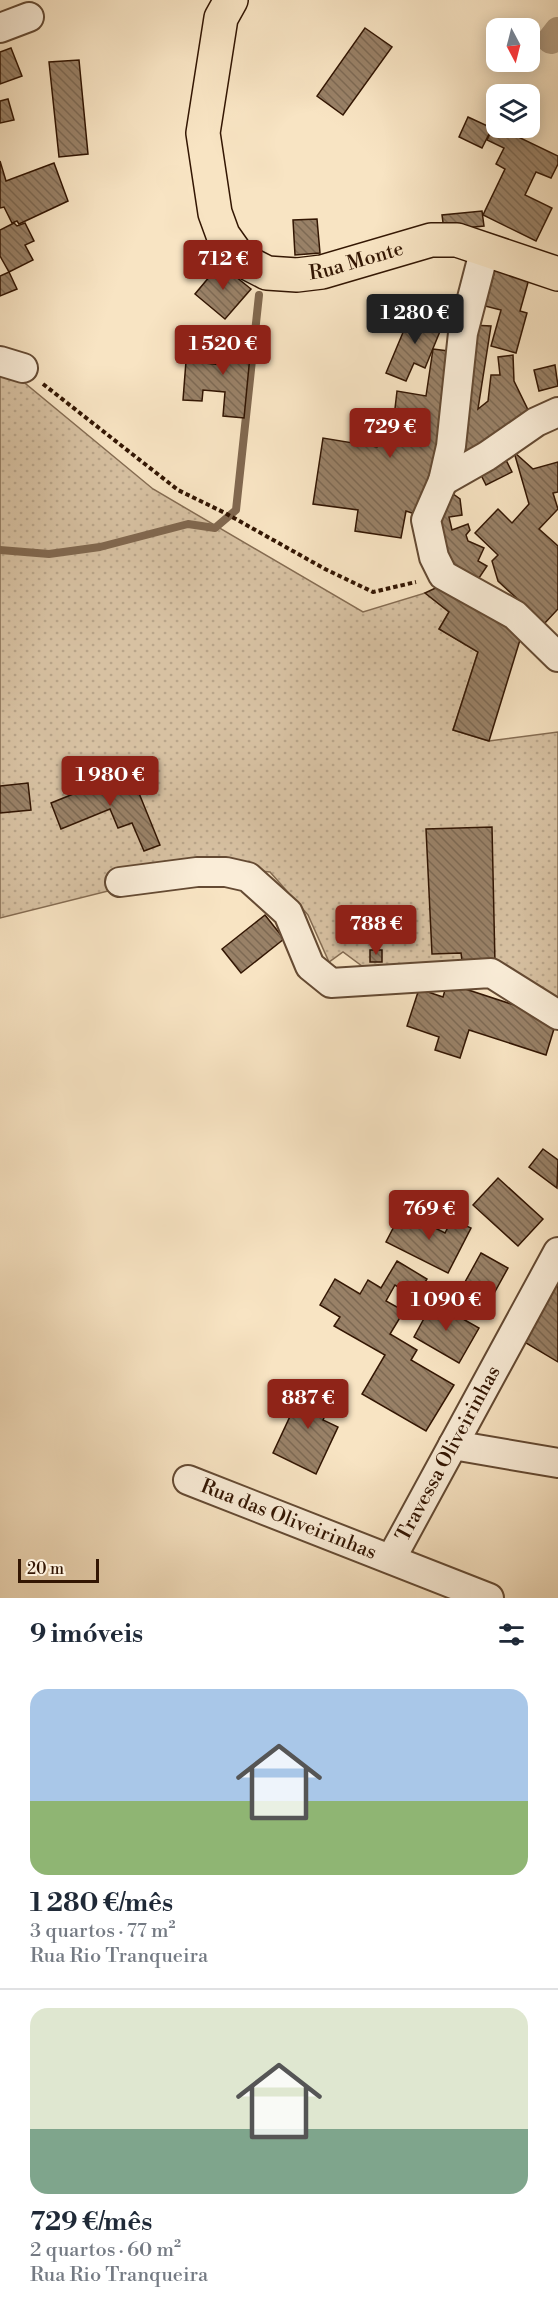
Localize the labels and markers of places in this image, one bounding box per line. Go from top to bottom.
pin: 712 € [181,240,265,291]
pin: 1 280 € [360,294,470,345]
pin: 1 520 € [168,325,278,376]
pin: 729 € [348,408,432,459]
pin: 1 980 € [55,756,165,807]
pin: 788 € [334,905,418,956]
pin: 769 € [387,1190,471,1241]
pin: 1 090 € [391,1281,501,1332]
pin: 887 € [266,1379,350,1430]

